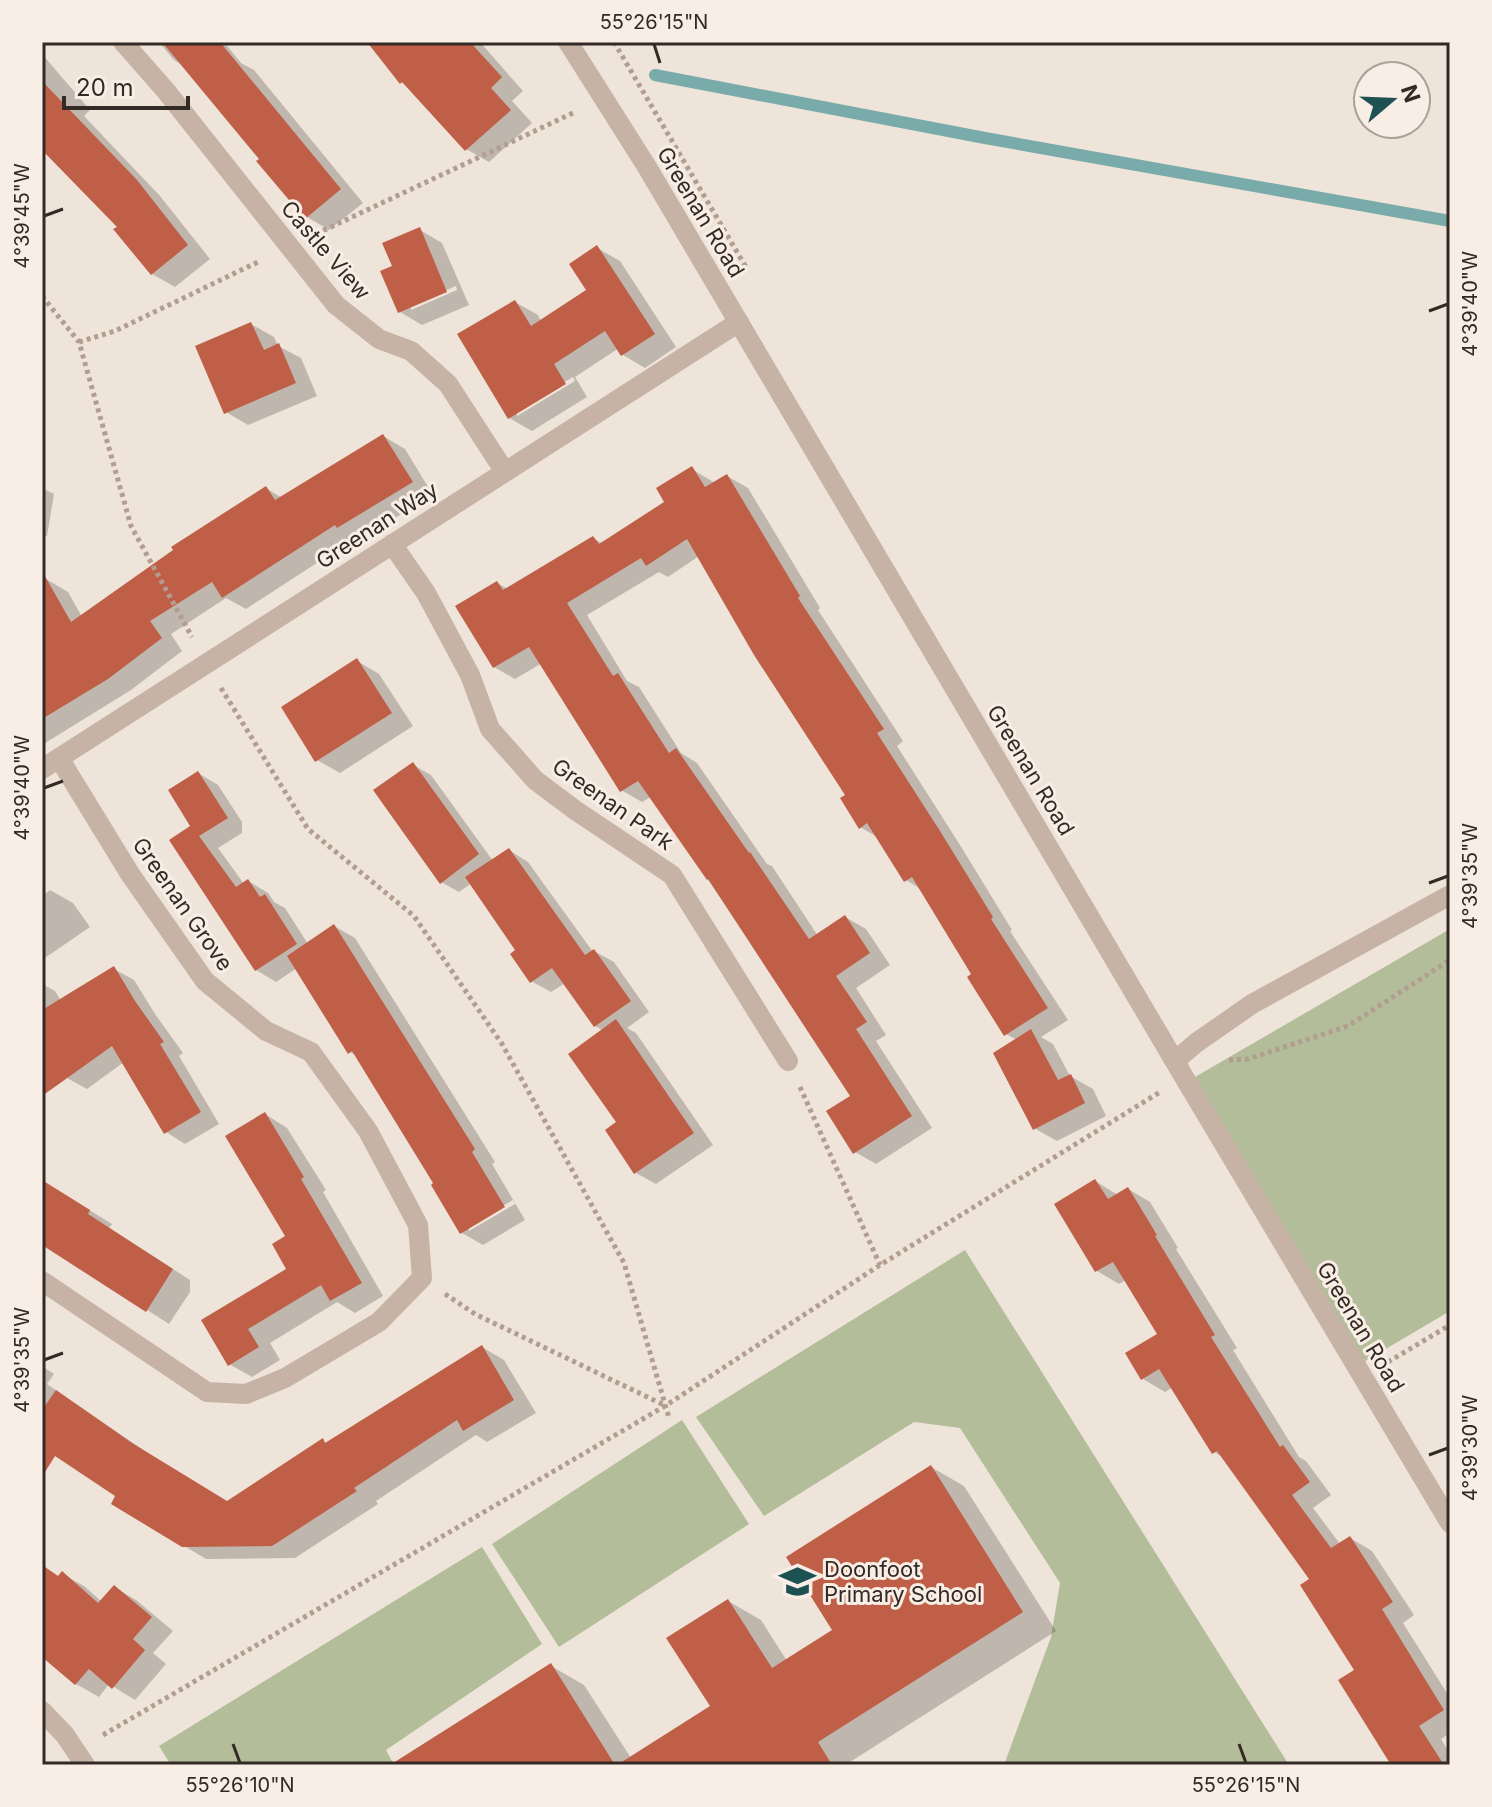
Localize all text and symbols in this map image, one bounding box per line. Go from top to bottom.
text: 55°26'15"N [600,10,708,34]
scale bar [64,60,188,110]
north arrow [1352,60,1432,140]
text: 20 m [76,73,134,102]
text: N [1396,81,1426,106]
street label: Greenan Road [652,142,750,282]
text: 4°39'45"W [10,163,34,269]
street label: Castle View [276,195,376,305]
text: 4°39'40"W [1458,251,1482,357]
street label: Greenan Way [311,476,443,574]
street label: Greenan Road [982,700,1080,840]
text: 4°39'40"W [10,735,34,841]
street label: Greenan Park [548,753,678,855]
text: 4°39'35"W [1458,823,1482,929]
street label: Greenan Grove [128,832,238,976]
street label: Greenan Road [1312,1257,1410,1397]
text: 4°39'35"W [10,1307,34,1413]
text: 4°39'30"W [1458,1395,1482,1501]
place label: Doonfoot Primary School [824,1556,982,1607]
school or university icon: Doonfoot Primary School [779,1563,817,1601]
text: 55°26'10"N [185,1773,295,1797]
text: 55°26'15"N [1192,1773,1300,1797]

